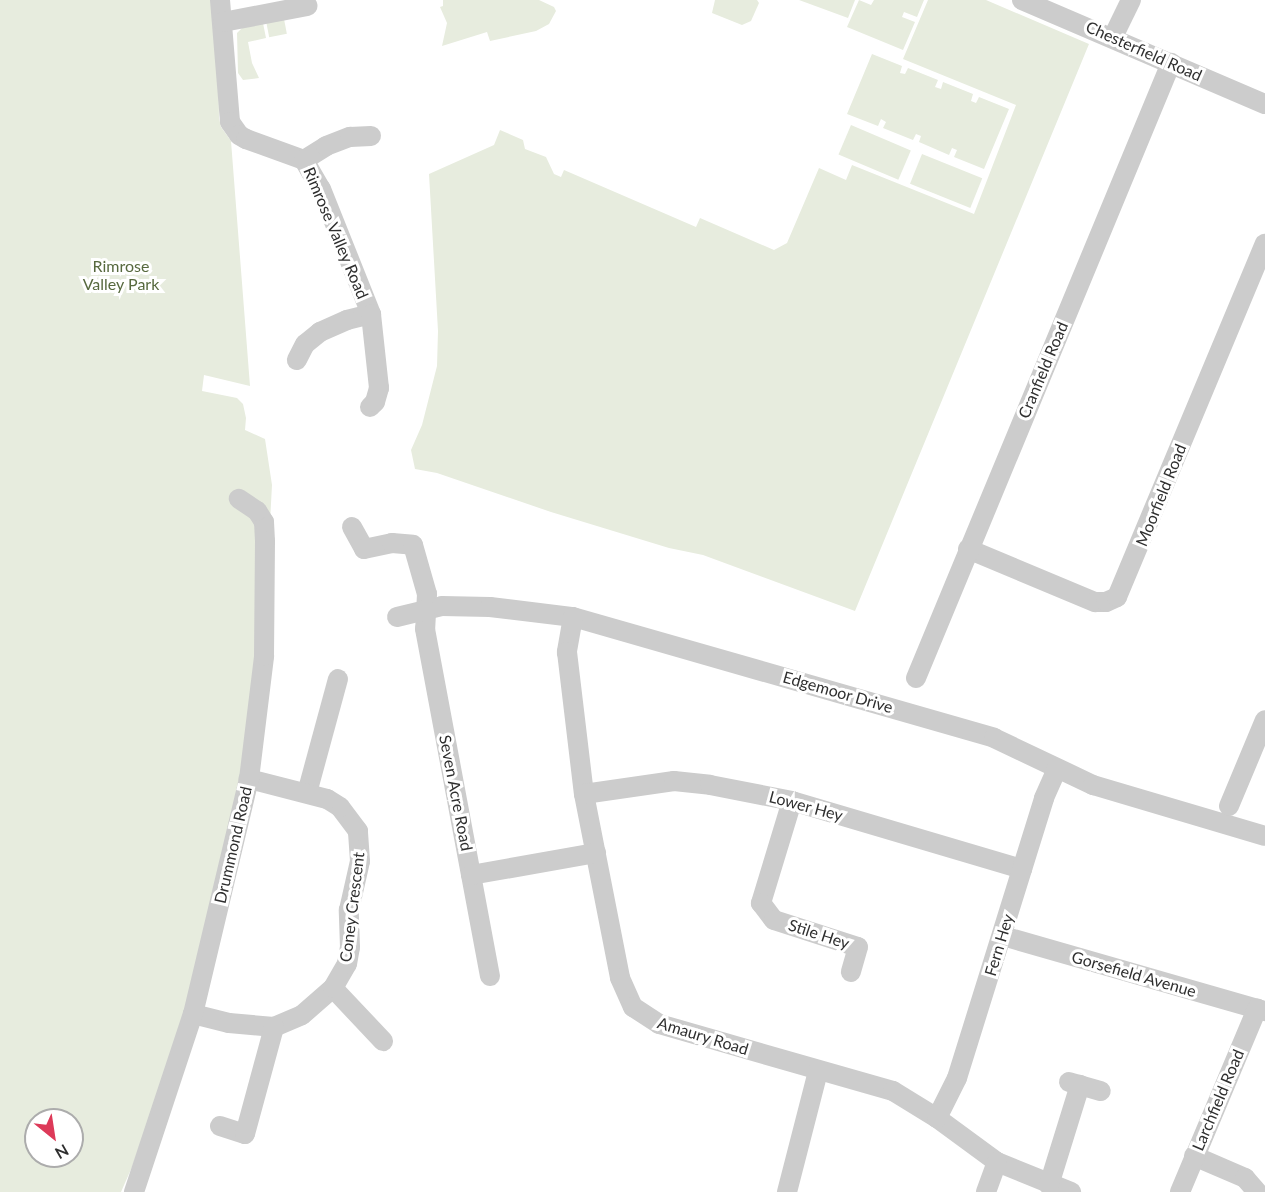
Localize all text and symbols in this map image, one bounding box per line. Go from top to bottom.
street label: Chesterfield Road [1083,17,1205,85]
street label: Rimrose Valley Road [299,164,373,302]
park label: Rimrose Valley Park [83,256,159,294]
street label: Cranfield Road [1014,319,1072,421]
street label: Moorfield Road [1132,441,1190,549]
street label: Edgemoor Drive [781,667,895,717]
street label: Seven Acre Road [435,733,477,853]
street label: Drummond Road [210,785,256,905]
street label: Lower Hey [767,787,845,825]
street label: Coney Crescent [336,851,368,963]
street label: Fern Hey [980,912,1018,978]
street label: Stile Hey [786,915,852,953]
street label: Gorsefield Avenue [1069,947,1199,1001]
street label: Amaury Road [655,1013,751,1059]
street label: Larchfield Road [1188,1047,1248,1153]
north arrow [24,1108,84,1168]
text: N [52,1141,72,1164]

